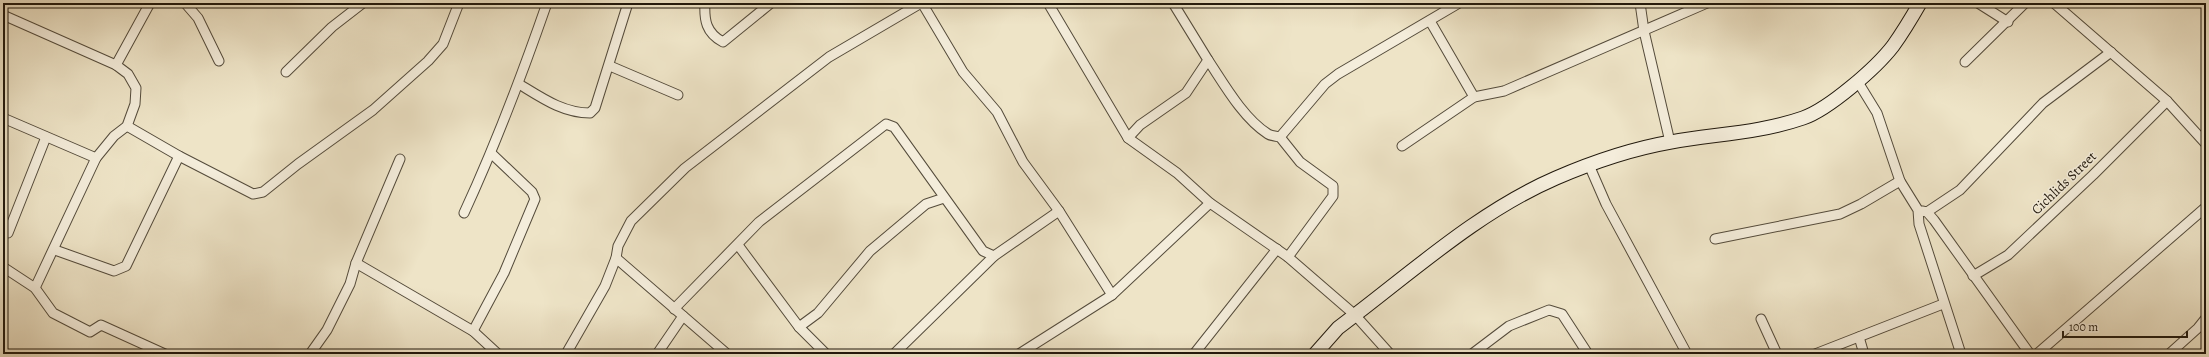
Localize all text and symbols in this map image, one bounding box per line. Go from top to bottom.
street label: Cichlids Street [2027,147,2101,219]
scale bar [2063,313,2187,339]
text: 100 m [2069,319,2098,335]

